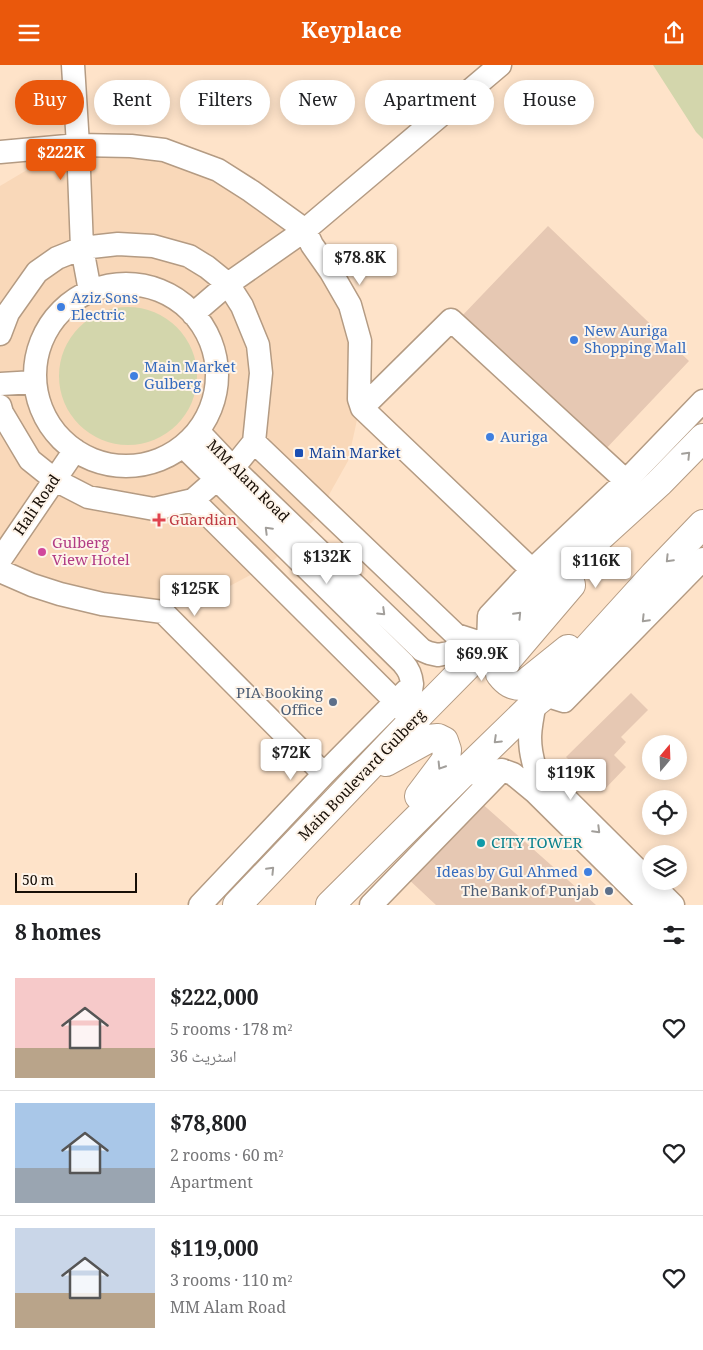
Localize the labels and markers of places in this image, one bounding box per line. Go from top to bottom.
pin: $222K [26,139,96,181]
pin: $78.8K [319,243,401,286]
place label: Aziz Sons Electric [71,287,139,330]
marker: Aziz Sons Electric [55,301,67,313]
place label: New Auriga Shopping Mall [584,320,687,363]
marker: New Auriga Shopping Mall [568,334,580,346]
place label: Main Market Gulberg [144,356,236,399]
marker: Main Market Gulberg [128,370,140,382]
place label: Auriga [500,426,548,452]
marker: Auriga [484,431,496,443]
place label: Main Market [309,442,401,468]
marker: Main Market [293,447,305,459]
place label: Guardian [169,509,237,535]
marker: Guardian [153,514,165,526]
place label: Gulberg View Hotel [52,532,130,575]
pin: $132K [292,543,362,585]
marker: Gulberg View Hotel [36,546,48,558]
pin: $116K [561,547,631,589]
pin: $125K [160,575,230,617]
pin: $69.9K [441,639,523,682]
place label: PIA Booking Office [236,682,323,725]
marker: PIA Booking Office [327,696,339,708]
pin: $72K [261,739,321,781]
pin: $119K [536,759,606,801]
place label: CITY TOWER [491,832,582,858]
marker: CITY TOWER [475,837,487,849]
place label: Ideas by Gul Ahmed [436,861,578,887]
marker: Ideas by Gul Ahmed [582,866,594,878]
place label: The Bank of Punjab [461,880,599,906]
marker: The Bank of Punjab [603,885,615,897]

